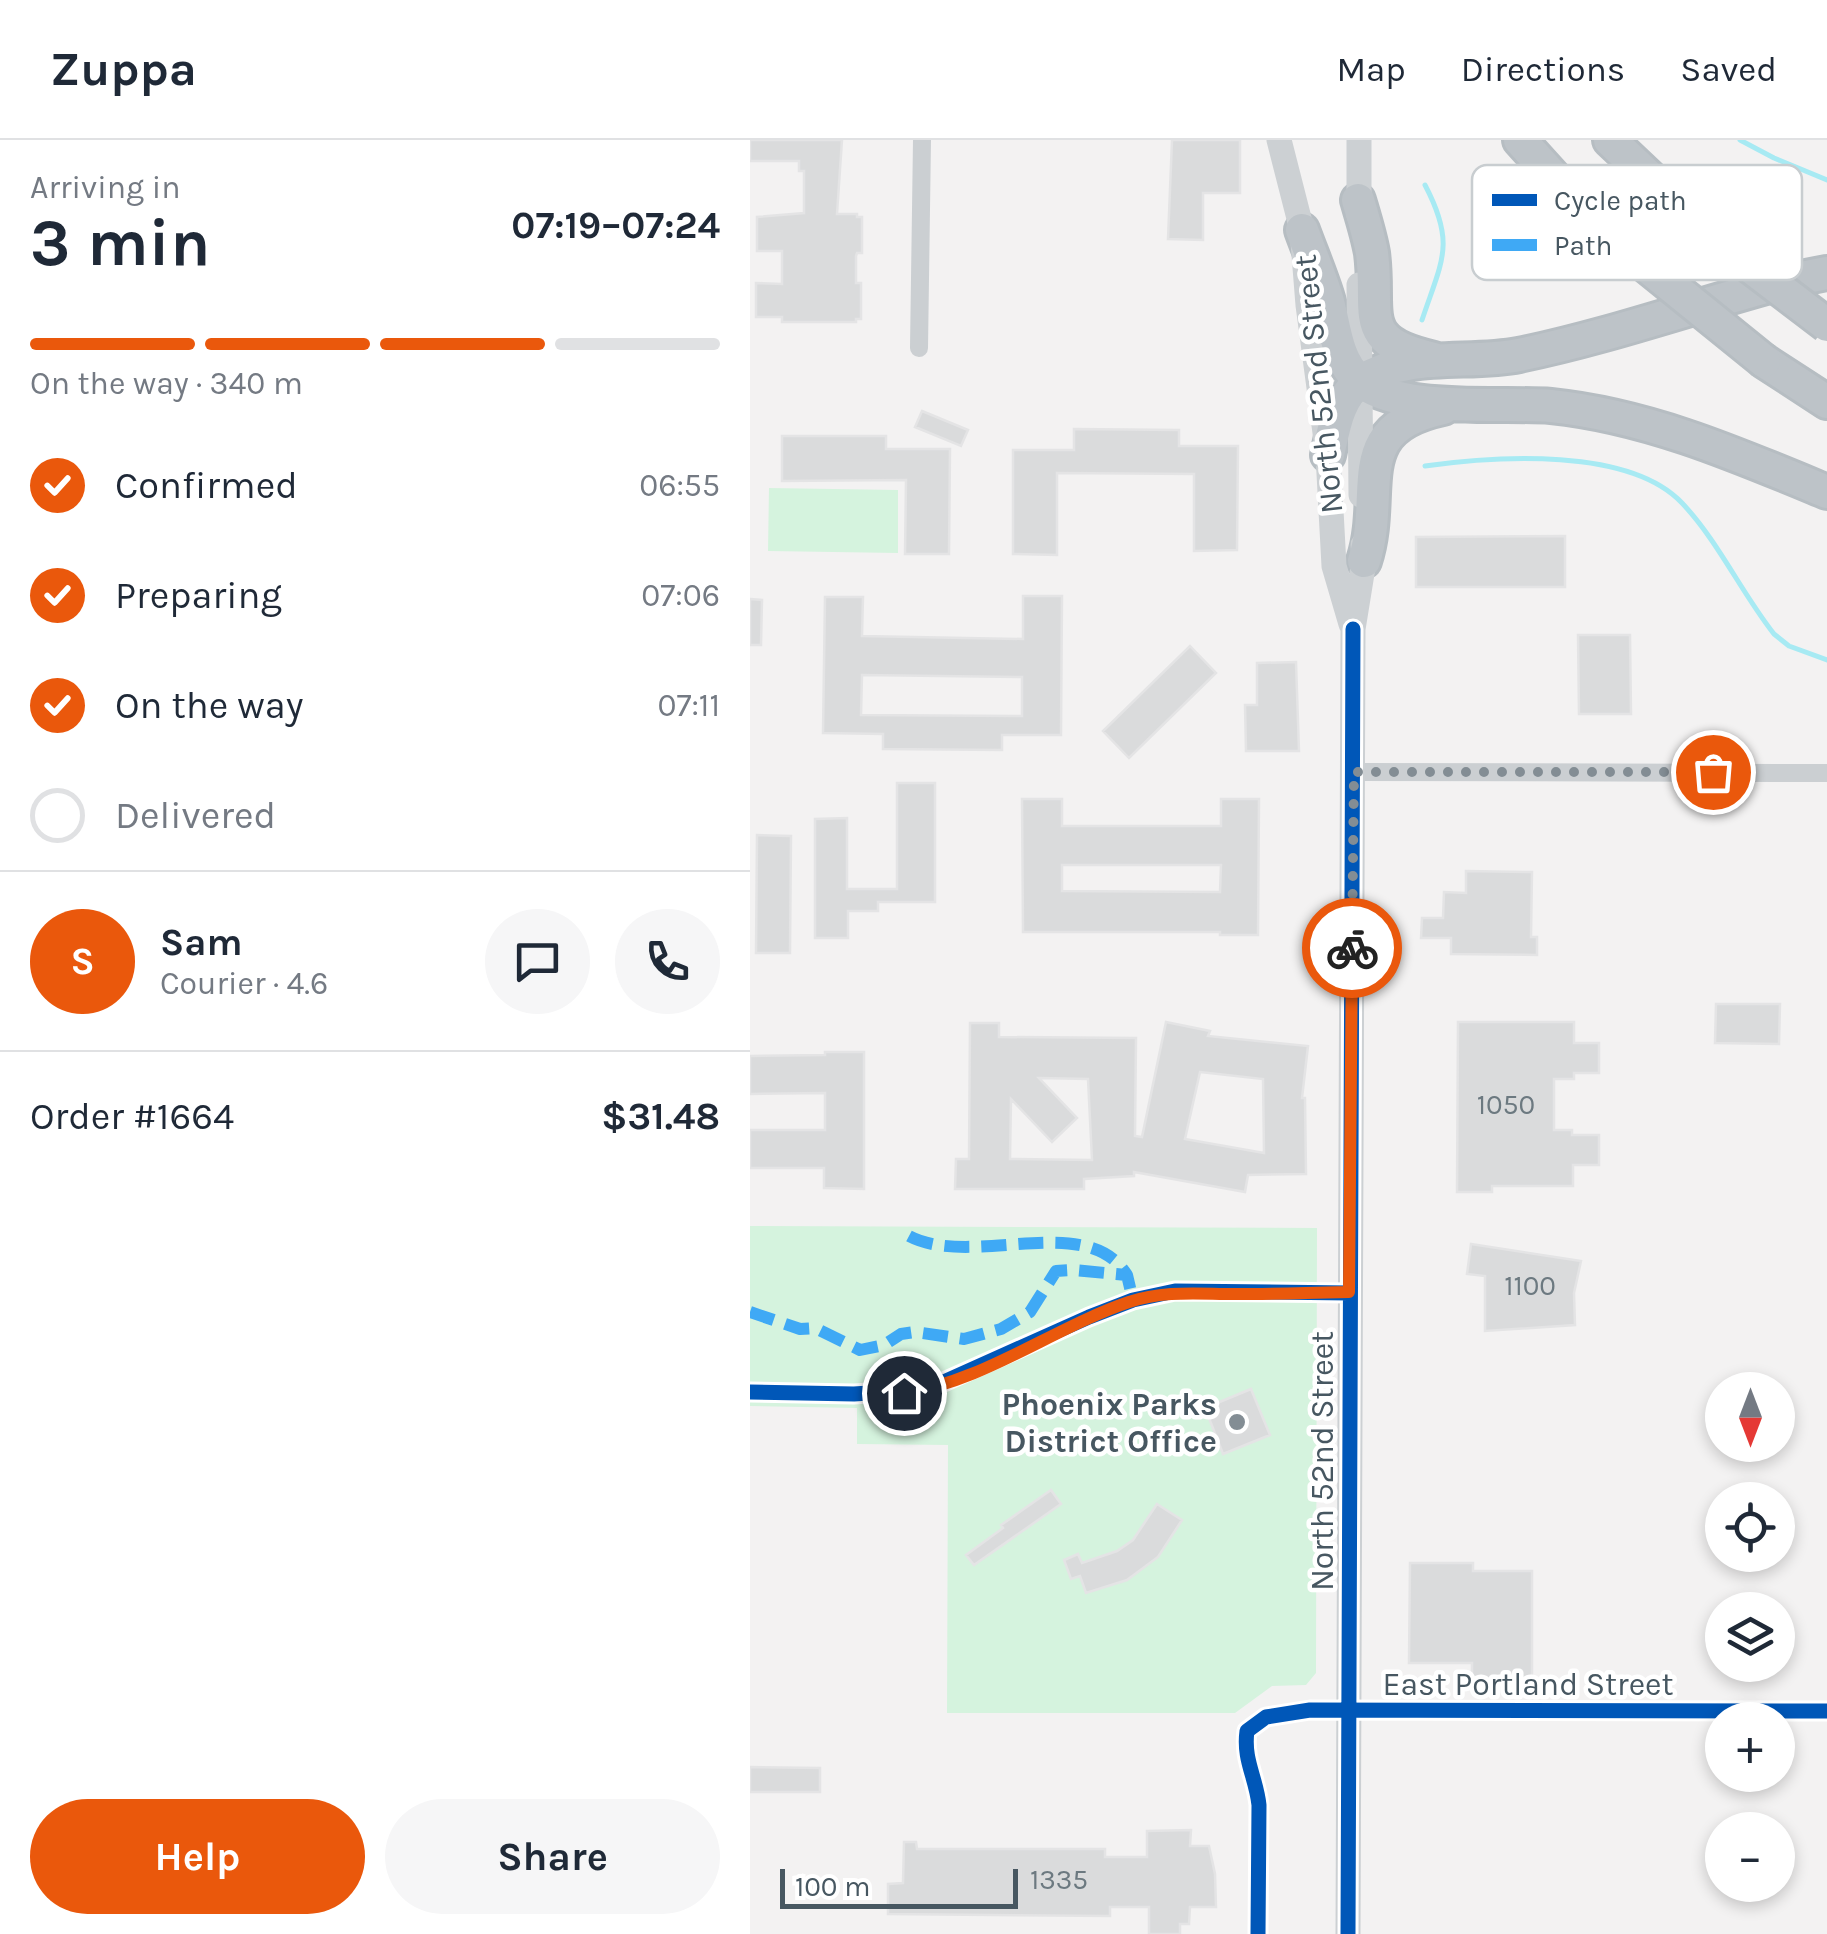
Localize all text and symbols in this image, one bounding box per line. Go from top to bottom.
text: Zuppa [50,41,197,97]
text: Map [1336,49,1406,90]
text: Directions [1461,49,1625,90]
text: Saved [1680,49,1777,90]
legend [1472,165,1802,280]
text: Arriving in [30,169,181,206]
text: Cycle path [1554,184,1687,217]
text: 07:19–07:24 [511,203,720,248]
text: 3 min [30,205,210,281]
text: Path [1554,229,1612,262]
street label: North 52nd Street [1286,253,1350,515]
text: On the way · 340 m [30,365,303,402]
icon: check [30,458,85,513]
text: Confirmed [115,463,298,508]
text: 06:55 [639,467,720,504]
icon: check [30,568,85,623]
text: Preparing [115,573,282,618]
text: 07:06 [641,577,720,614]
icon: check [30,678,85,733]
text: On the way [115,683,303,728]
text: 07:11 [657,687,720,724]
pin [1671,730,1756,815]
icon: bag [1686,745,1741,800]
text: Delivered [115,793,276,838]
courier [1302,898,1402,998]
button: chat [485,909,590,1014]
button: phone [615,909,720,1014]
text: Sam [160,920,243,965]
icon: bike [1325,921,1380,976]
text: S [70,939,95,984]
text: Courier · 4.6 [160,965,328,1002]
house number: 1050 [1477,1088,1535,1121]
text: Order #1664 [30,1094,234,1139]
text: $31.48 [601,1094,720,1139]
house number: 1100 [1504,1269,1556,1302]
street label: North 52nd Street [1304,1331,1341,1591]
pin [862,1351,947,1436]
icon: home [877,1366,932,1421]
north arrow [1705,1372,1795,1462]
map controls [1705,1372,1795,1902]
place label: Phoenix Parks District Office [1002,1386,1217,1460]
marker: Phoenix Parks District Office [1226,1411,1248,1433]
button: locate [1705,1482,1795,1572]
button: layers [1705,1592,1795,1682]
street label: East Portland Street [1382,1666,1674,1703]
button: + [1705,1702,1795,1792]
button: Help [30,1799,365,1914]
button: Share [385,1799,720,1914]
button: − [1705,1812,1795,1902]
house number: 1335 [1030,1863,1088,1896]
scale bar [780,1864,1018,1908]
text: 100 m [795,1870,870,1903]

